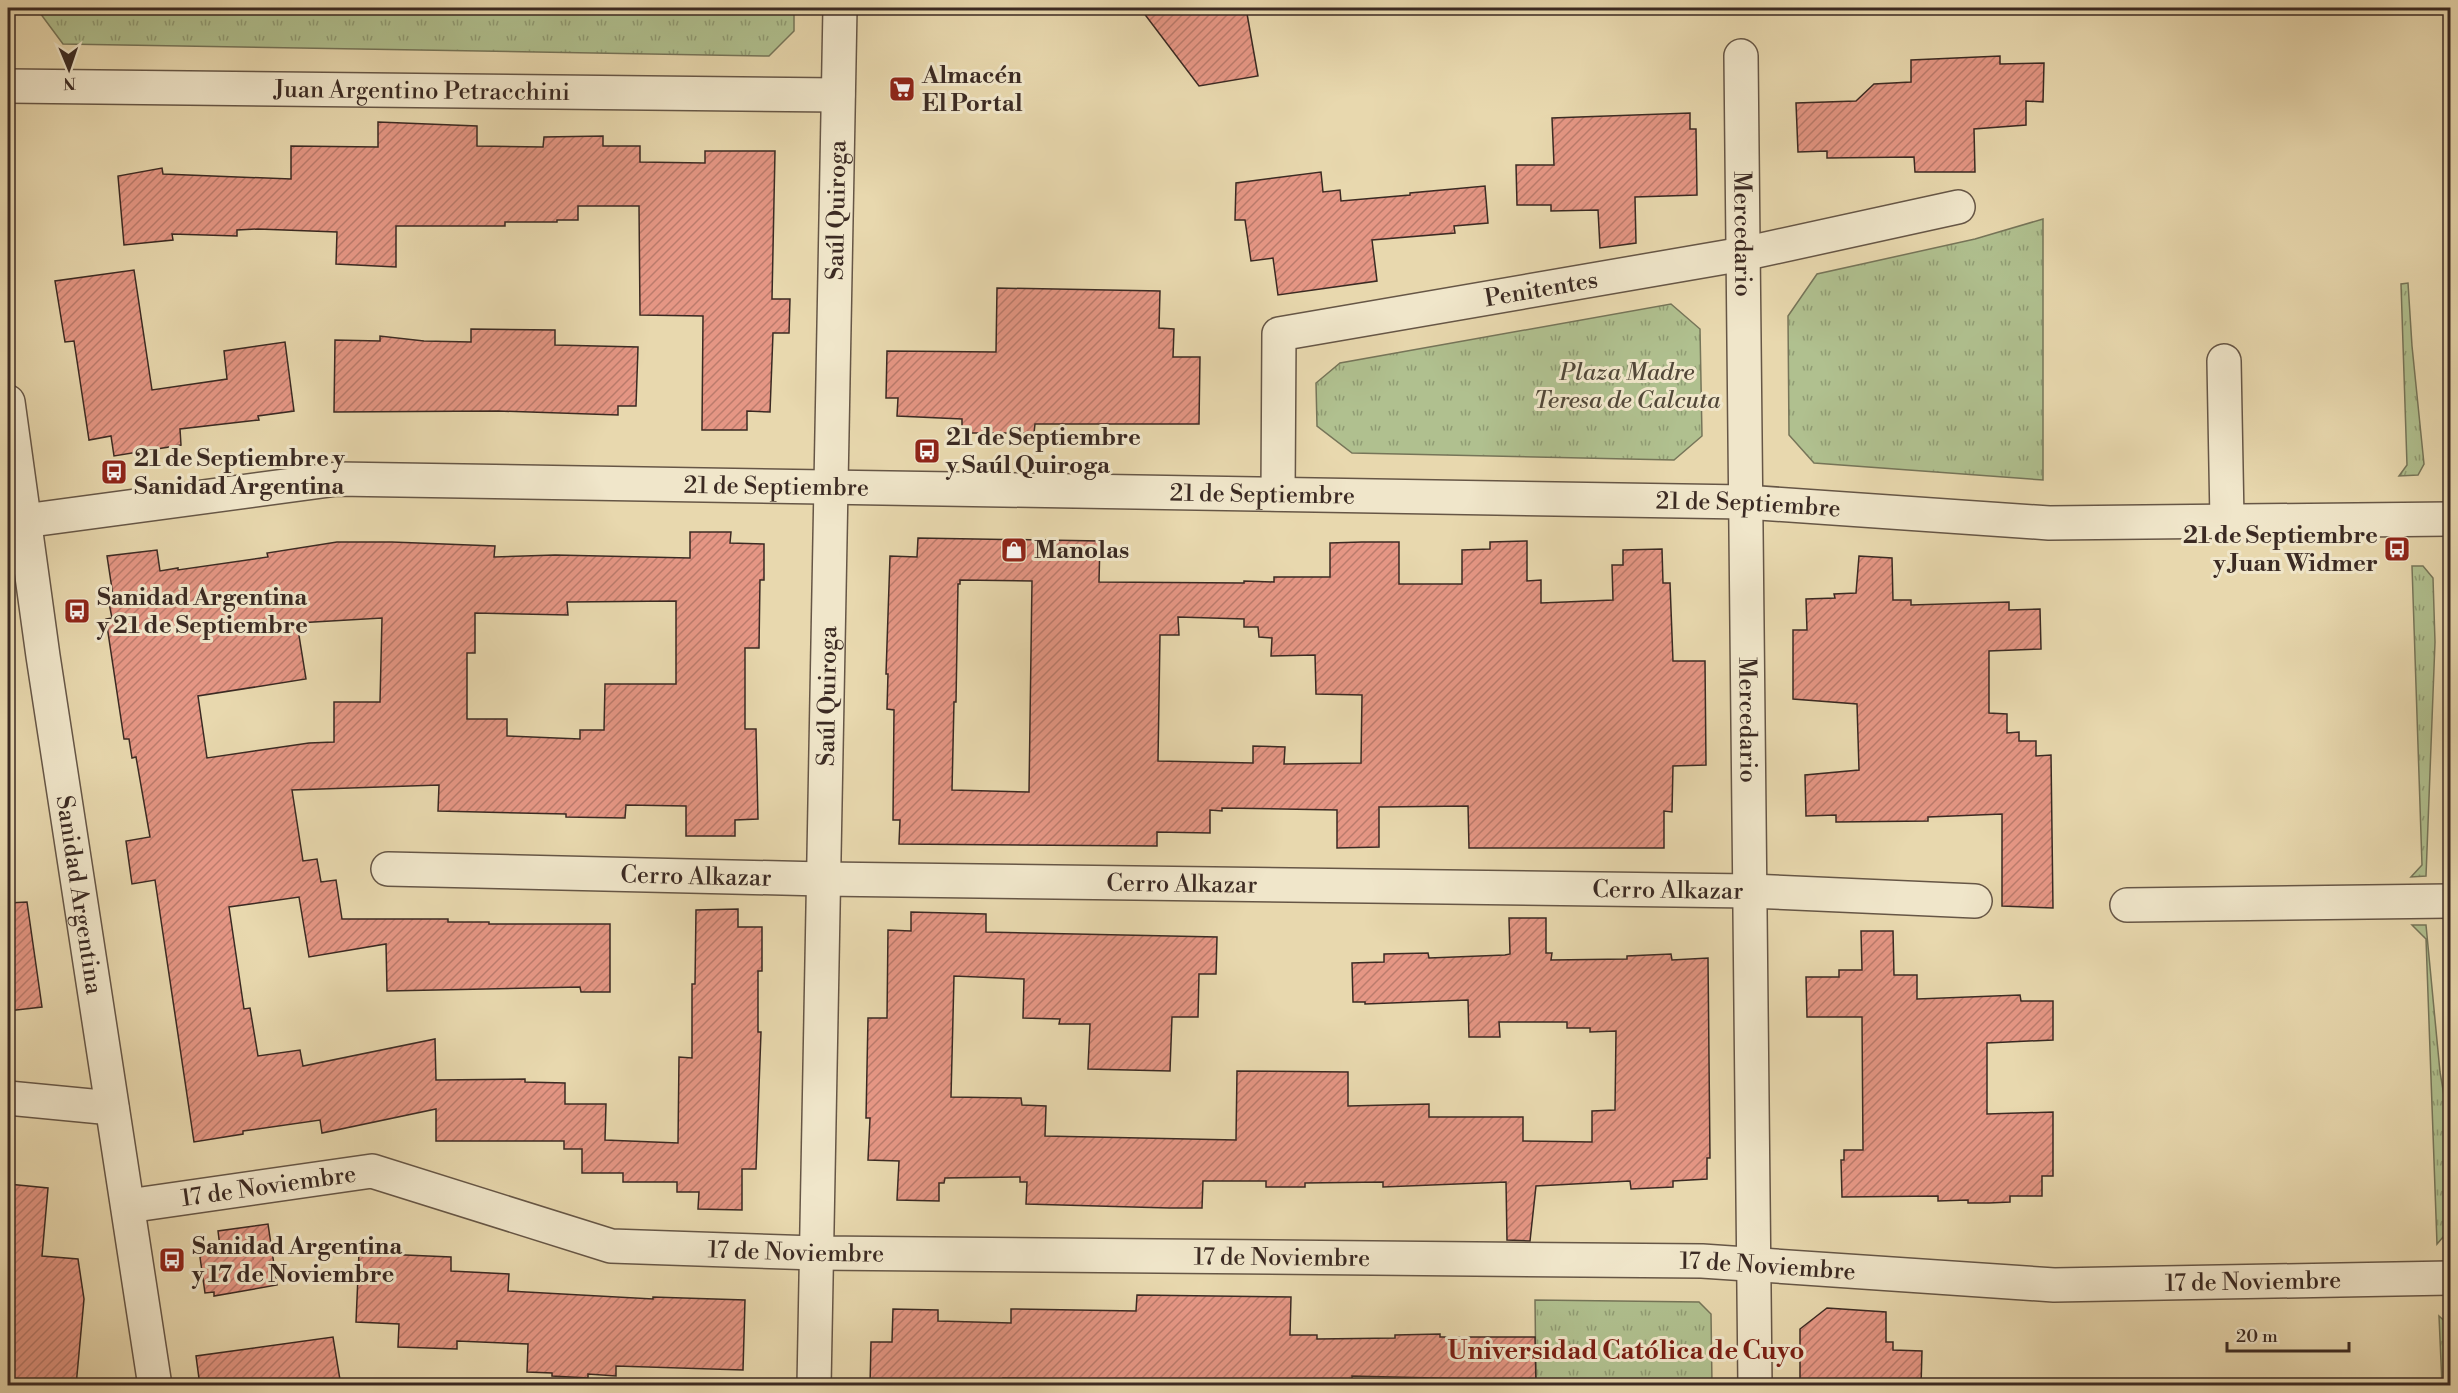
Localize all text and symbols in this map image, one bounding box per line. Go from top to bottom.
north arrow [39,39,99,99]
place label: Almacén El Portal [921,61,1023,119]
text: N [62,73,76,93]
supermarket icon: Almacén El Portal [887,74,917,104]
street label: Juan Argentino Petracchini [273,75,570,108]
street label: Saúl Quiroga [821,139,854,281]
street label: Mercedario [1726,171,1758,297]
street label: Penitentes [1482,265,1600,314]
park label: Plaza Madre Teresa de Calcuta [1534,358,1721,416]
place label: 21 de Septiembre y Saúl Quiroga [945,423,1141,481]
bus stop icon: 21 de Septiembre y Saúl Quiroga [912,436,942,466]
place label: 21 de Septiembre y Sanidad Argentina [134,444,346,502]
bus stop icon: 21 de Septiembre y Sanidad Argentina [99,457,129,487]
street label: 21 de Septiembre [683,471,869,504]
street label: 21 de Septiembre [1169,479,1355,512]
street label: 21 de Septiembre [1655,487,1842,525]
place label: 21 de Septiembre y Juan Widmer [2183,521,2378,579]
bus stop icon: 21 de Septiembre y Juan Widmer [2382,534,2412,564]
shop icon: Manolas [999,535,1029,565]
place label: Manolas [1034,536,1129,566]
place label: Sanidad Argentina y 21 de Septiembre [96,583,308,641]
bus stop icon: Sanidad Argentina y 21 de Septiembre [62,596,92,626]
street label: Saúl Quiroga [812,625,844,767]
street label: Mercedario [1731,657,1763,783]
street label: Sanidad Argentina [49,793,109,997]
street label: Cerro Alkazar [620,860,772,894]
street label: Cerro Alkazar [1106,869,1258,901]
street label: Cerro Alkazar [1592,875,1744,907]
street label: 17 de Noviembre [179,1159,358,1214]
place label: Sanidad Argentina y 17 de Noviembre [191,1232,403,1290]
street label: 17 de Noviembre [707,1235,884,1270]
street label: 17 de Noviembre [1193,1242,1370,1274]
bus stop icon: Sanidad Argentina y 17 de Noviembre [157,1245,187,1275]
street label: 17 de Noviembre [1679,1247,1857,1287]
street label: 17 de Noviembre [2165,1266,2342,1299]
scale bar [2227,1315,2348,1353]
text: 20 m [2236,1325,2278,1348]
district label: Universidad Católica de Cuyo [1447,1335,1805,1367]

